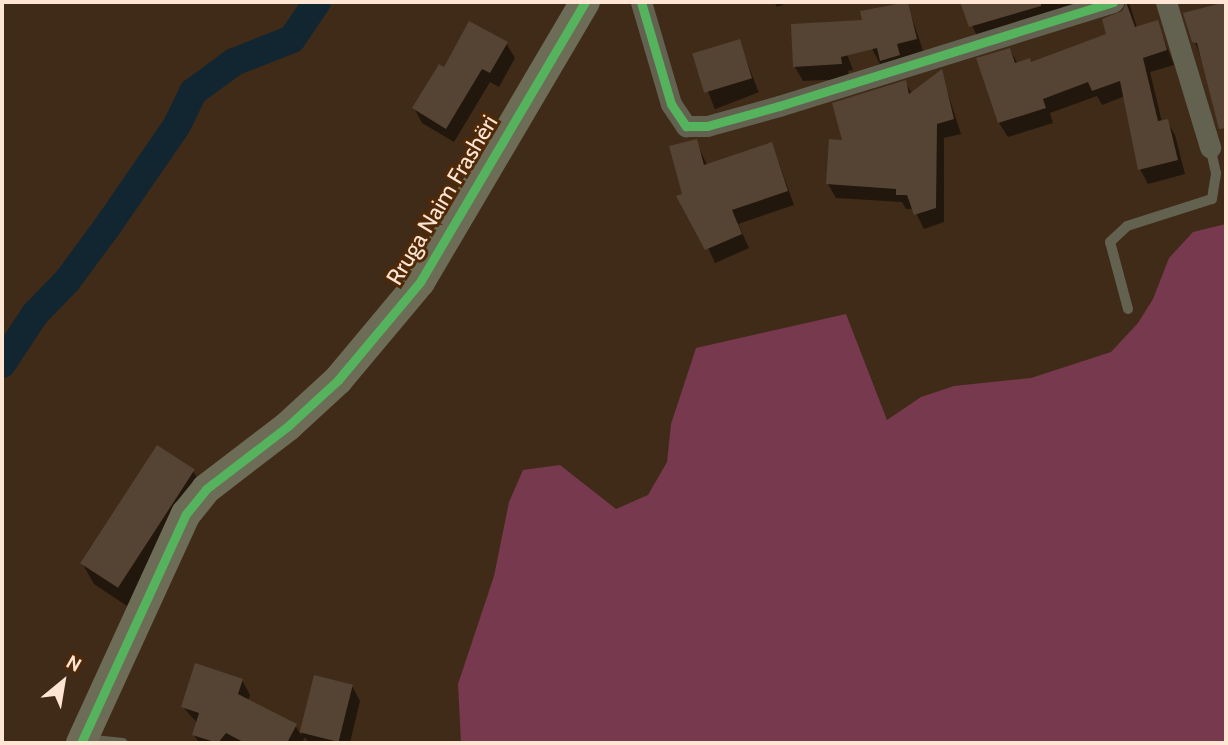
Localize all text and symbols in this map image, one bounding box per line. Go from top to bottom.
street label: Rruga Naim Frashëri [380,110,504,290]
north arrow [28,647,98,717]
text: N [62,650,85,677]

